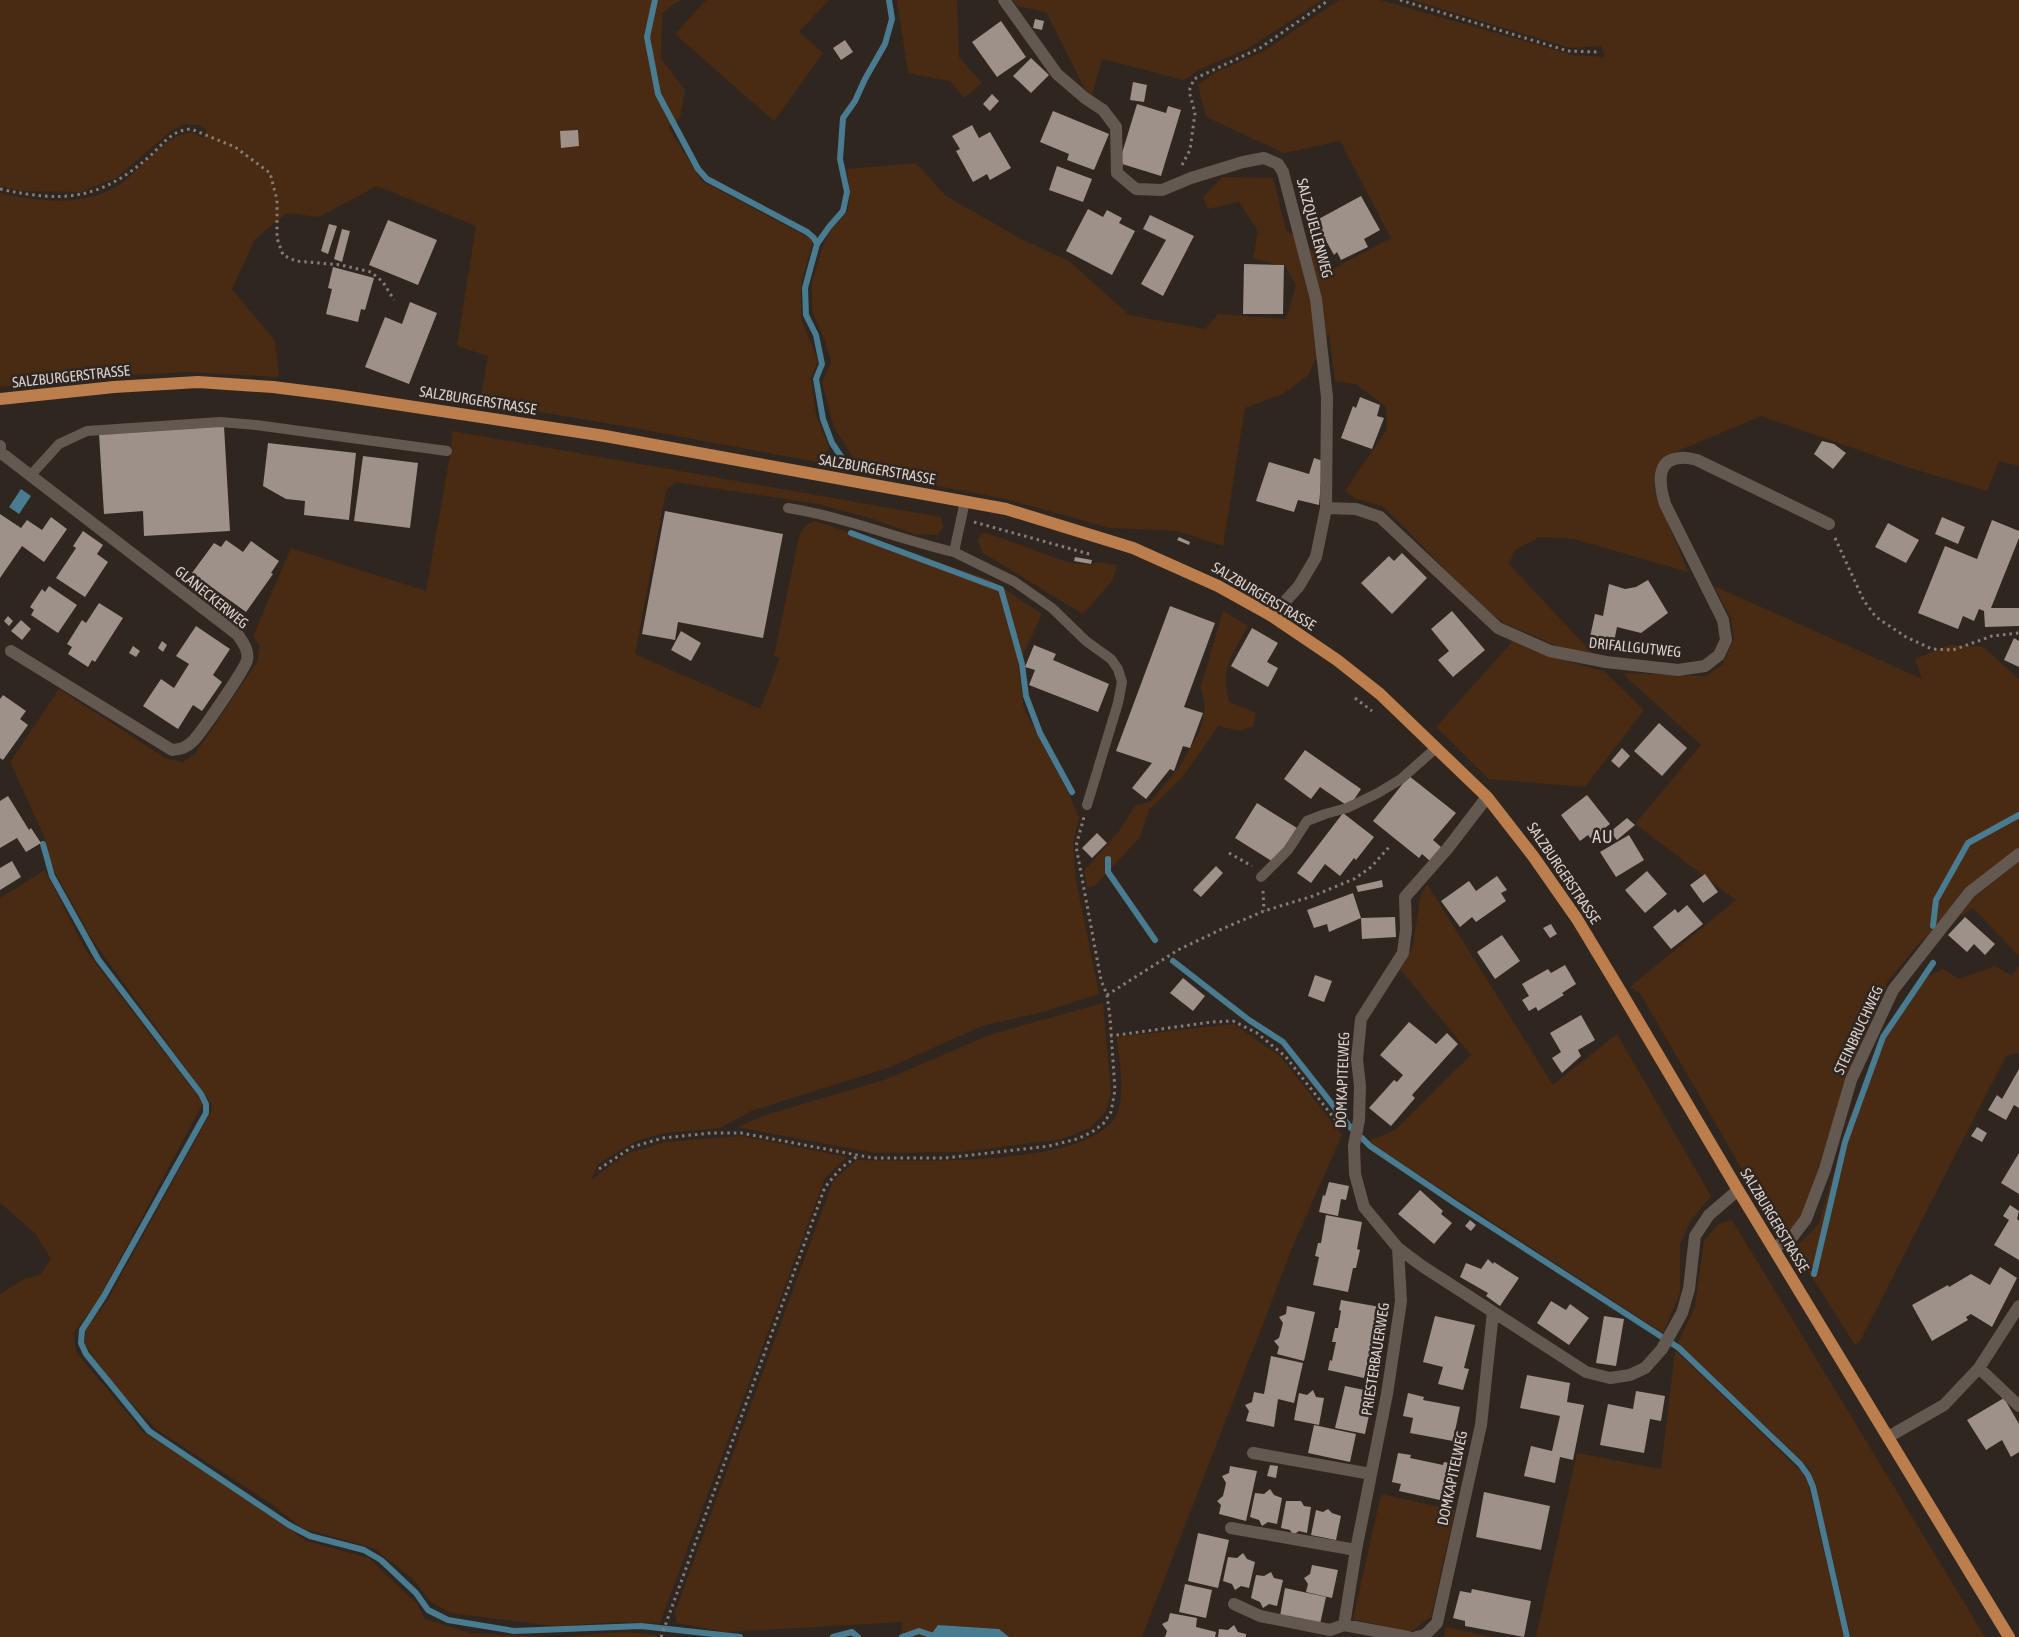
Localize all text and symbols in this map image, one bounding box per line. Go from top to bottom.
street label: SALZQUELLENWEG [1294,176,1336,280]
street label: SALZBURGERSTRASSE [11,361,131,391]
street label: SALZBURGERSTRASSE [418,382,538,418]
street label: SALZBURGERSTRASSE [817,450,937,488]
street label: SALZBURGERSTRASSE [1209,558,1320,634]
street label: GLANECKERWEG [172,562,252,632]
street label: DRIFALLGUTWEG [1588,634,1682,660]
street label: SALZBURGERSTRASSE [1524,819,1604,927]
district label: AU [1592,826,1614,847]
street label: STEINBRUCHWEG [1830,983,1886,1077]
street label: DOMKAPITELWEG [1332,1032,1352,1128]
street label: SALZBURGERSTRASSE [1737,1165,1813,1276]
street label: PRIESTERBAUERWEG [1358,1301,1392,1417]
street label: DOMKAPITELWEG [1434,1429,1470,1527]

